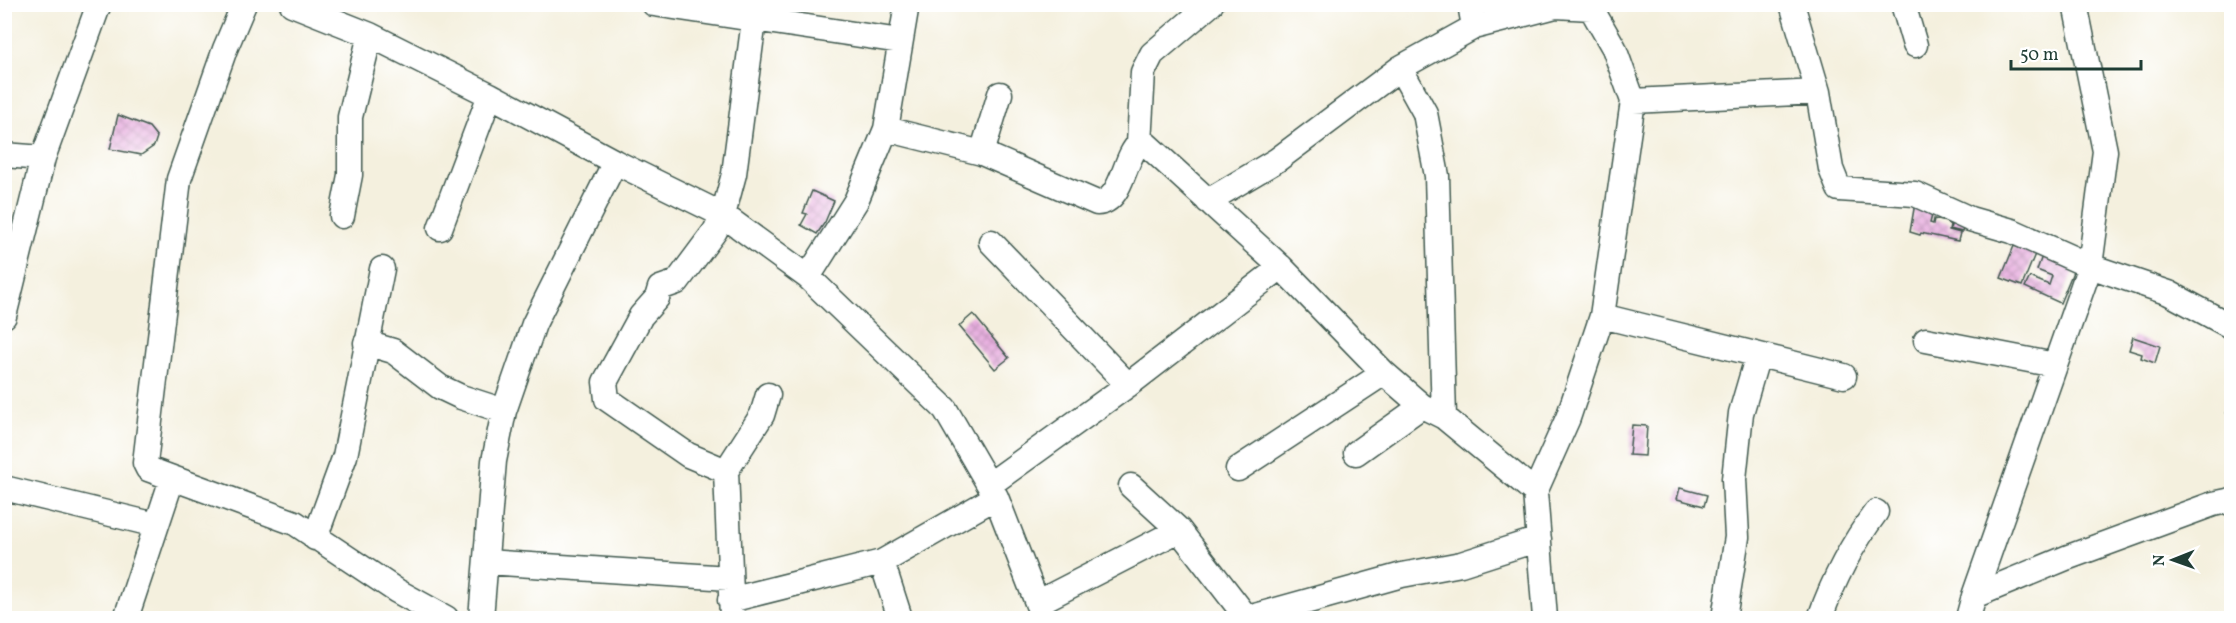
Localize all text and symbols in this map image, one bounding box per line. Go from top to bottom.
scale bar [2011,33,2142,71]
text: 50 m [2020,43,2059,68]
north arrow [2143,530,2203,590]
text: N [2149,554,2171,566]

